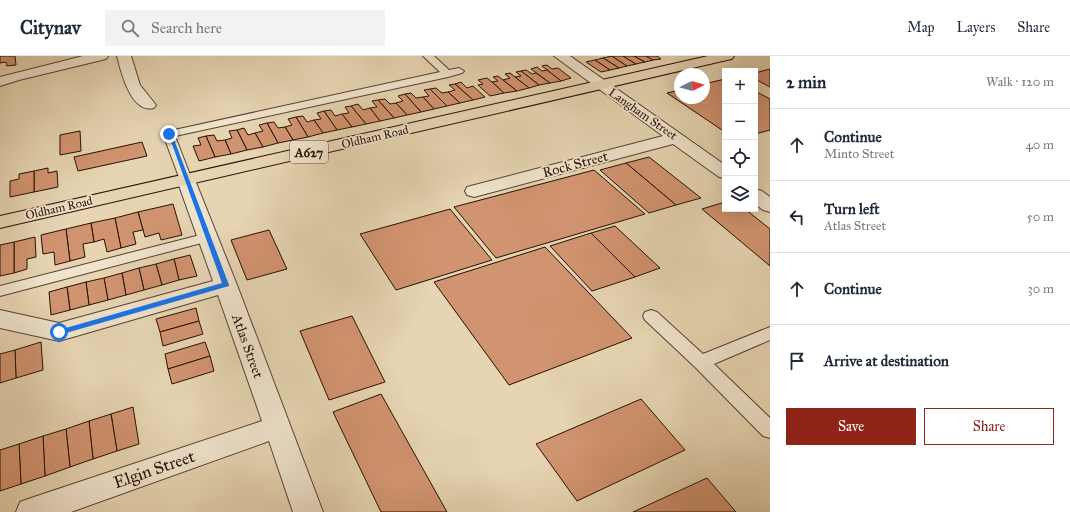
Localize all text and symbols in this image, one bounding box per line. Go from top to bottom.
search box [105,10,385,46]
text: Citynav [20,16,81,39]
icon: search [119,17,141,39]
text: Search here [151,19,222,37]
text: Map [907,19,935,36]
text: Layers [957,19,995,36]
text: Share [1017,19,1050,36]
north arrow [674,68,710,104]
map controls [722,68,758,212]
button: + [722,68,758,104]
text: 2 min [786,72,826,93]
text: Walk · 120 m [986,74,1054,90]
street label: Langham Street [606,85,680,144]
button: − [722,104,758,140]
street label: Oldham Road [340,122,410,152]
route end [160,125,178,143]
text: Continue [824,128,882,146]
icon: ahead [786,134,808,156]
text: 40 m [1025,137,1054,153]
button: locate [722,140,758,176]
road number: A627 [290,141,328,163]
text: Minto Street [824,146,894,162]
street label: Rock Street [541,148,610,181]
button: layers [722,176,758,212]
street label: Oldham Road [24,193,94,223]
text: Turn left [824,200,880,218]
icon: left [786,206,808,228]
text: 50 m [1027,209,1054,225]
text: Atlas Street [824,218,886,234]
icon: ahead [786,278,808,300]
text: Continue [824,280,882,298]
text: 30 m [1028,281,1054,297]
street label: Atlas Street [228,311,267,381]
route start [50,323,68,341]
icon: arrive [786,350,808,372]
text: Arrive at destination [824,352,949,370]
button: Save [786,408,916,445]
button: Share [924,408,1054,445]
street label: Elgin Street [111,446,198,493]

